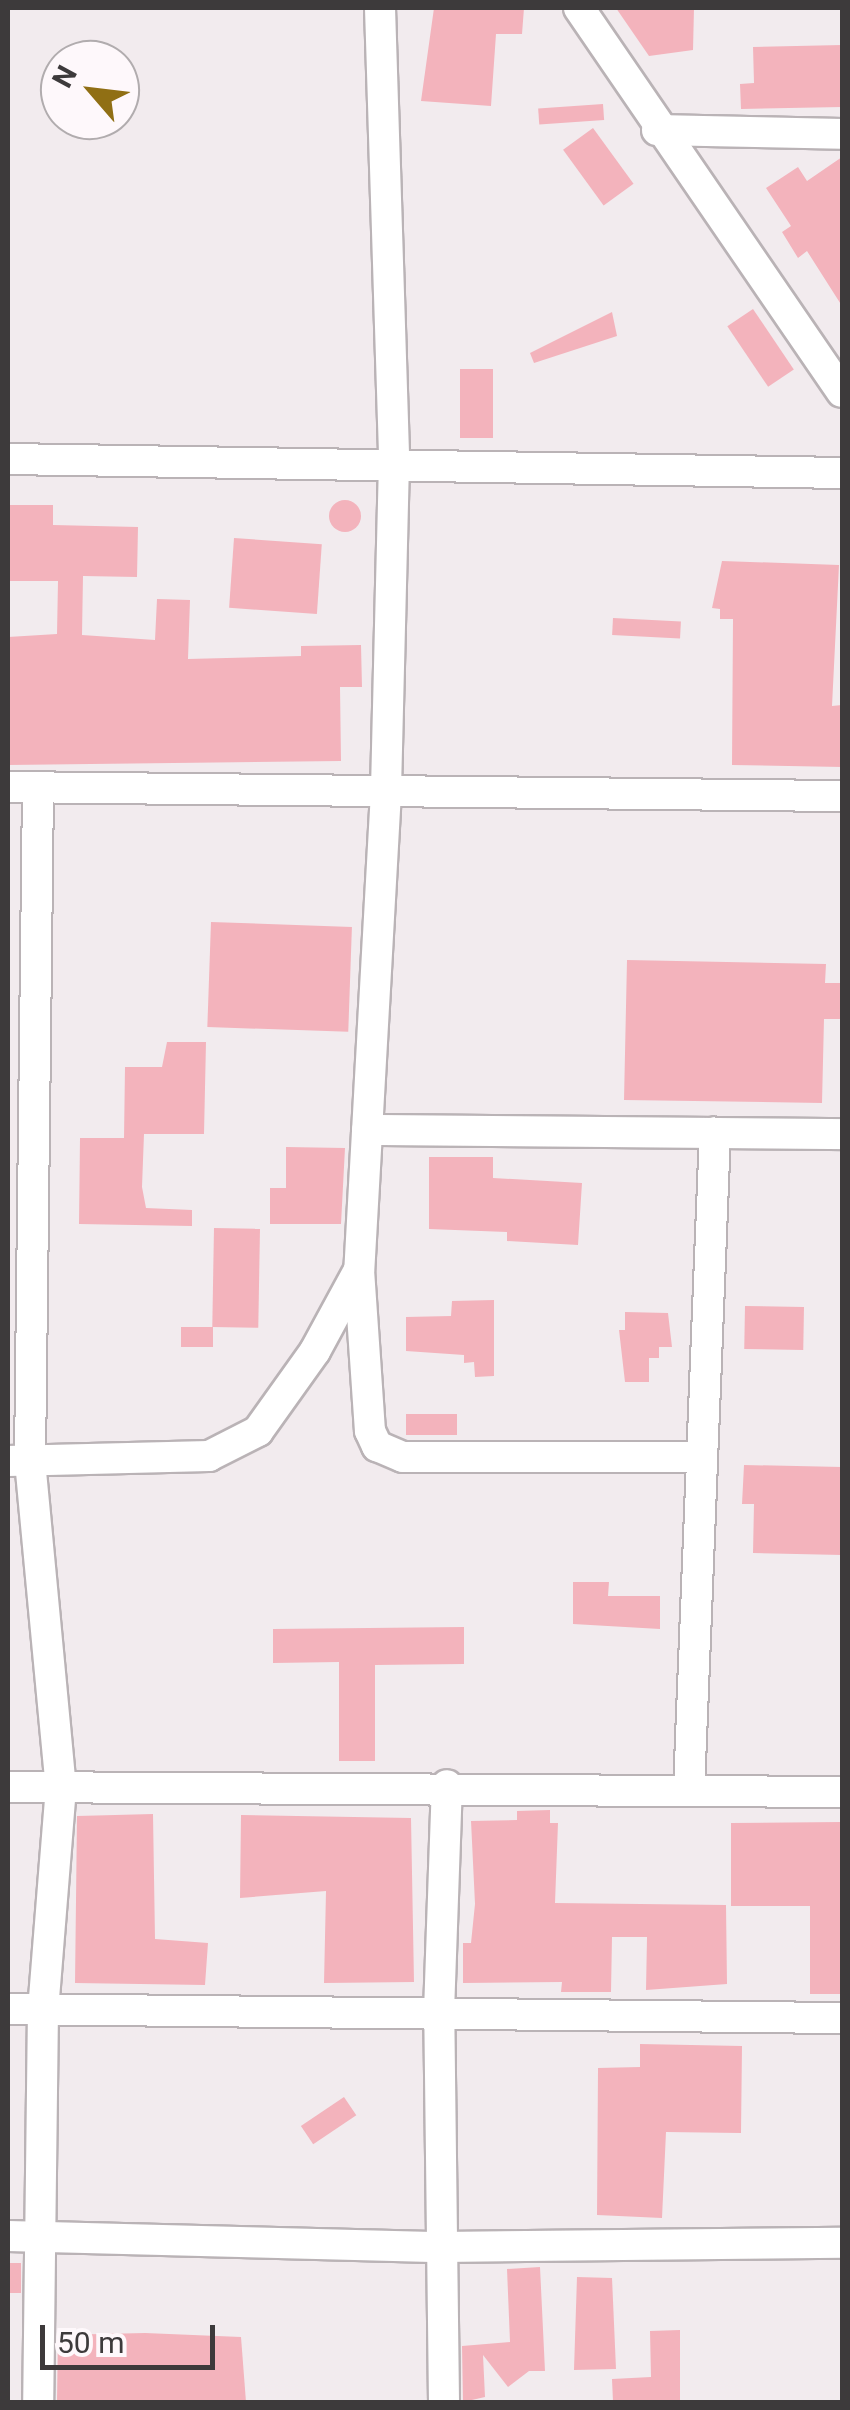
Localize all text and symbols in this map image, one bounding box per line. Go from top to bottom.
north arrow [40,40,140,140]
text: N [46,60,84,93]
scale bar [45,2305,220,2367]
text: 50 m [57,2325,124,2360]

